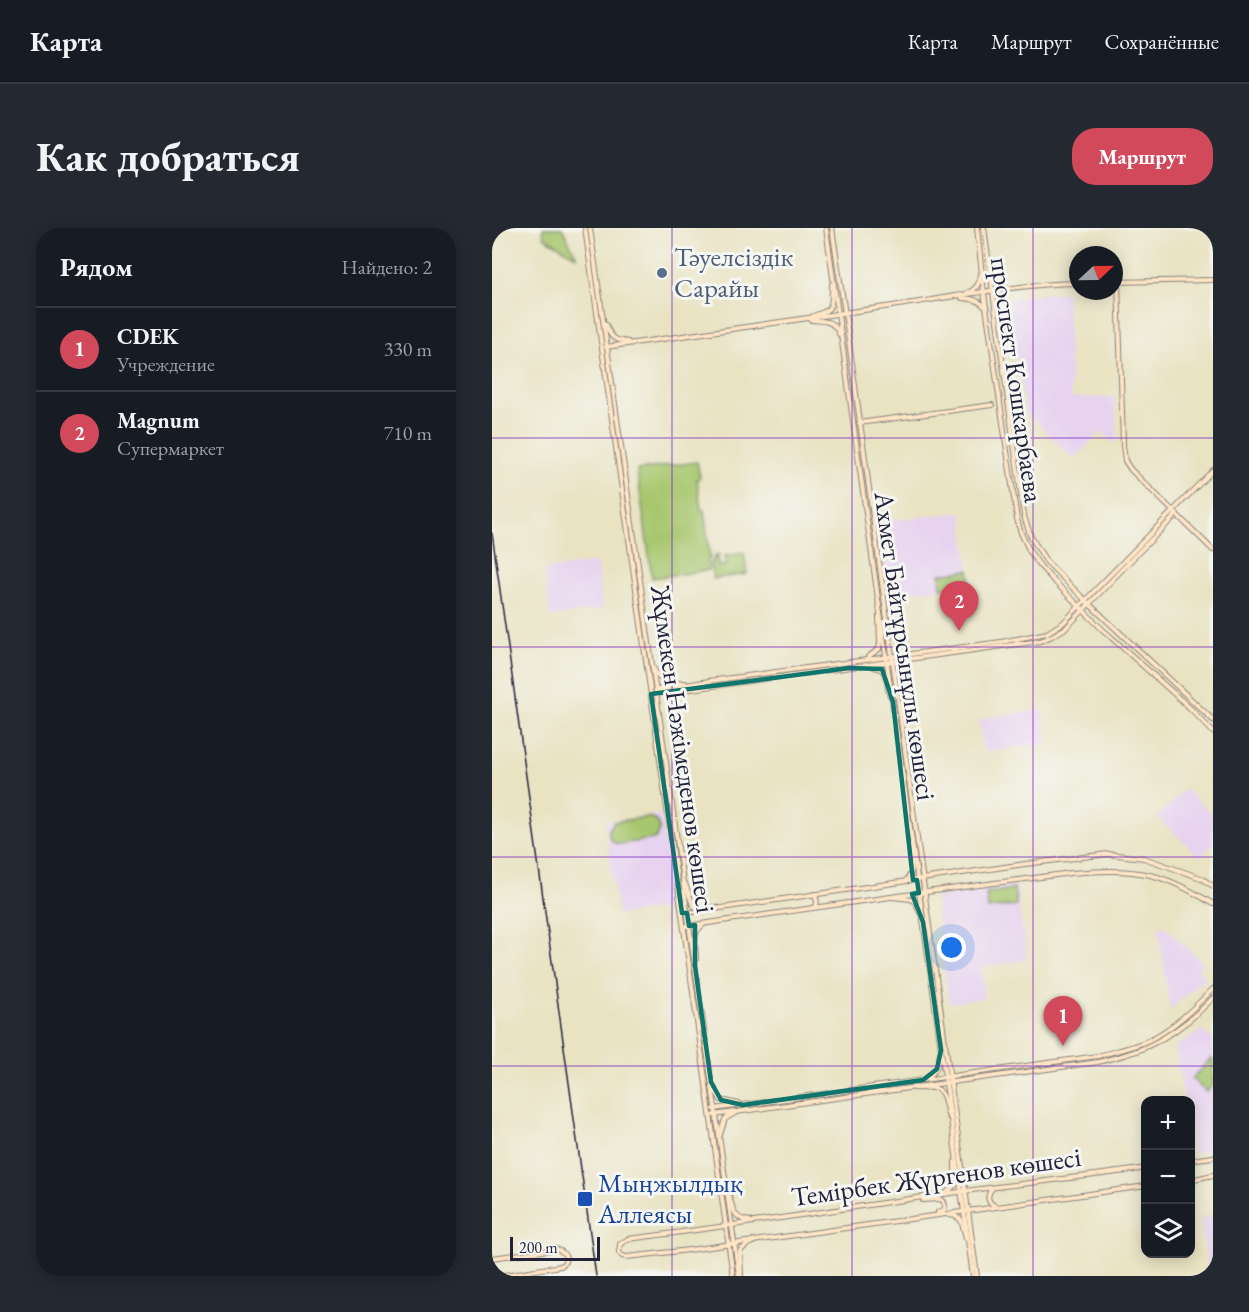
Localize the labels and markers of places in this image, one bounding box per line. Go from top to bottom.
place label: Тәуелсіздік Сарайы [674,239,793,305]
marker: Тәуелсіздік Сарайы [655,266,669,280]
pin: 2 [940,582,978,631]
pin: 1 [1044,996,1082,1046]
place label: Мыңжылдық Аллеясы [597,1165,743,1231]
marker: Мыңжылдық Аллеясы [576,1190,594,1208]

